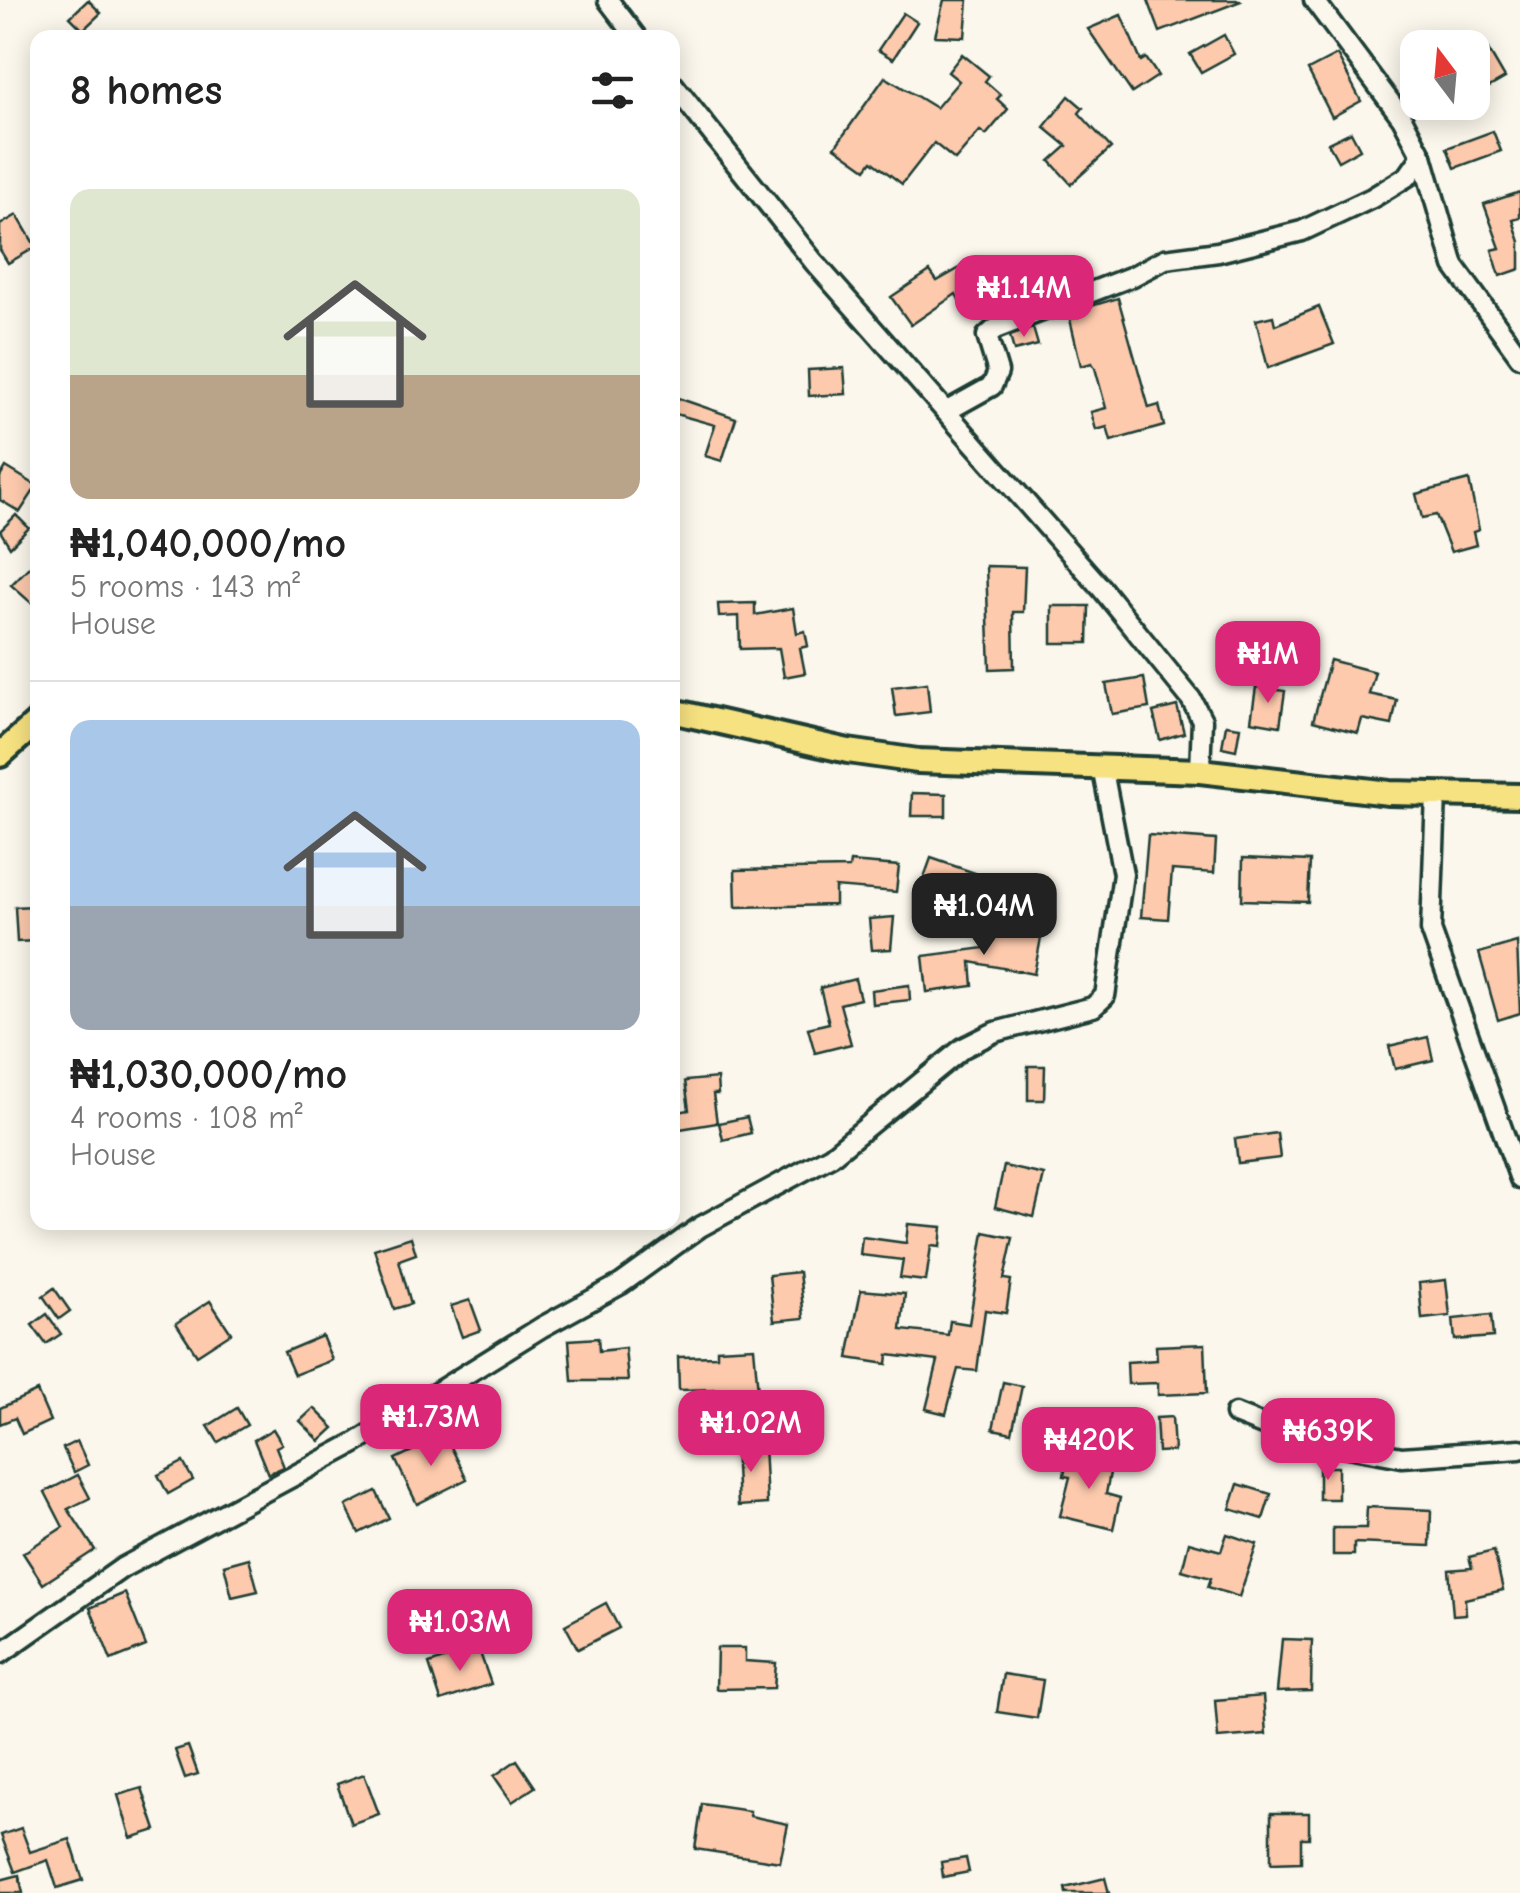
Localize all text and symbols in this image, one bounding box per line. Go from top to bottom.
north arrow [1400,30,1490,120]
map controls [1400,30,1490,120]
icon: filters [585,63,640,118]
text: 8 homes [70,66,222,115]
icon: home [265,254,445,434]
pin: ₦1.14M [943,255,1105,340]
text: ₦1.14M [977,269,1071,306]
text: ₦1,040,000/mo [70,519,346,568]
text: 5 rooms · 143 m² [70,568,300,605]
text: House [70,605,156,642]
pin: ₦1M [1220,621,1316,706]
text: ₦1M [1237,635,1299,672]
icon: home [265,785,445,965]
pin: ₦1.04M [903,873,1065,958]
text: ₦1.04M [934,887,1034,924]
text: ₦1,030,000/mo [70,1050,347,1099]
text: 4 rooms · 108 m² [70,1099,303,1136]
text: House [70,1136,156,1173]
pin: ₦1.73M [350,1384,512,1469]
pin: ₦1.02M [670,1390,832,1475]
text: ₦1.73M [382,1398,480,1435]
pin: ₦639K [1258,1398,1398,1483]
text: ₦1.02M [700,1404,802,1441]
pin: ₦420K [1019,1407,1159,1492]
text: ₦639K [1283,1412,1373,1449]
text: ₦420K [1044,1421,1134,1458]
pin: ₦1.03M [379,1589,541,1674]
text: ₦1.03M [409,1603,511,1640]

